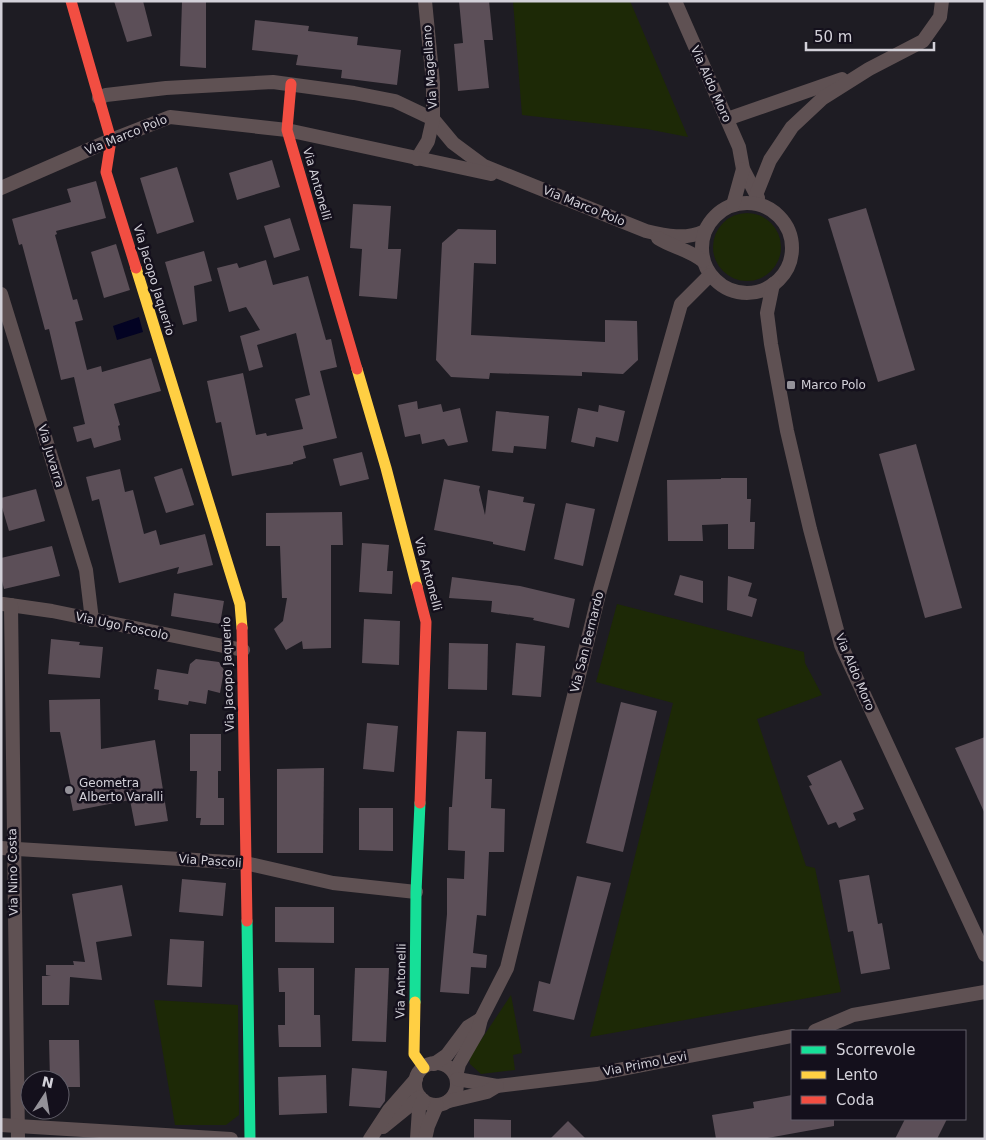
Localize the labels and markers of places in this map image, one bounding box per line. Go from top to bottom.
place label: Marco Polo [801,378,866,392]
marker: Marco Polo [785,379,797,391]
place label: Geometra Alberto Varalli [79,776,163,804]
marker: Geometra Alberto Varalli [63,784,75,796]

